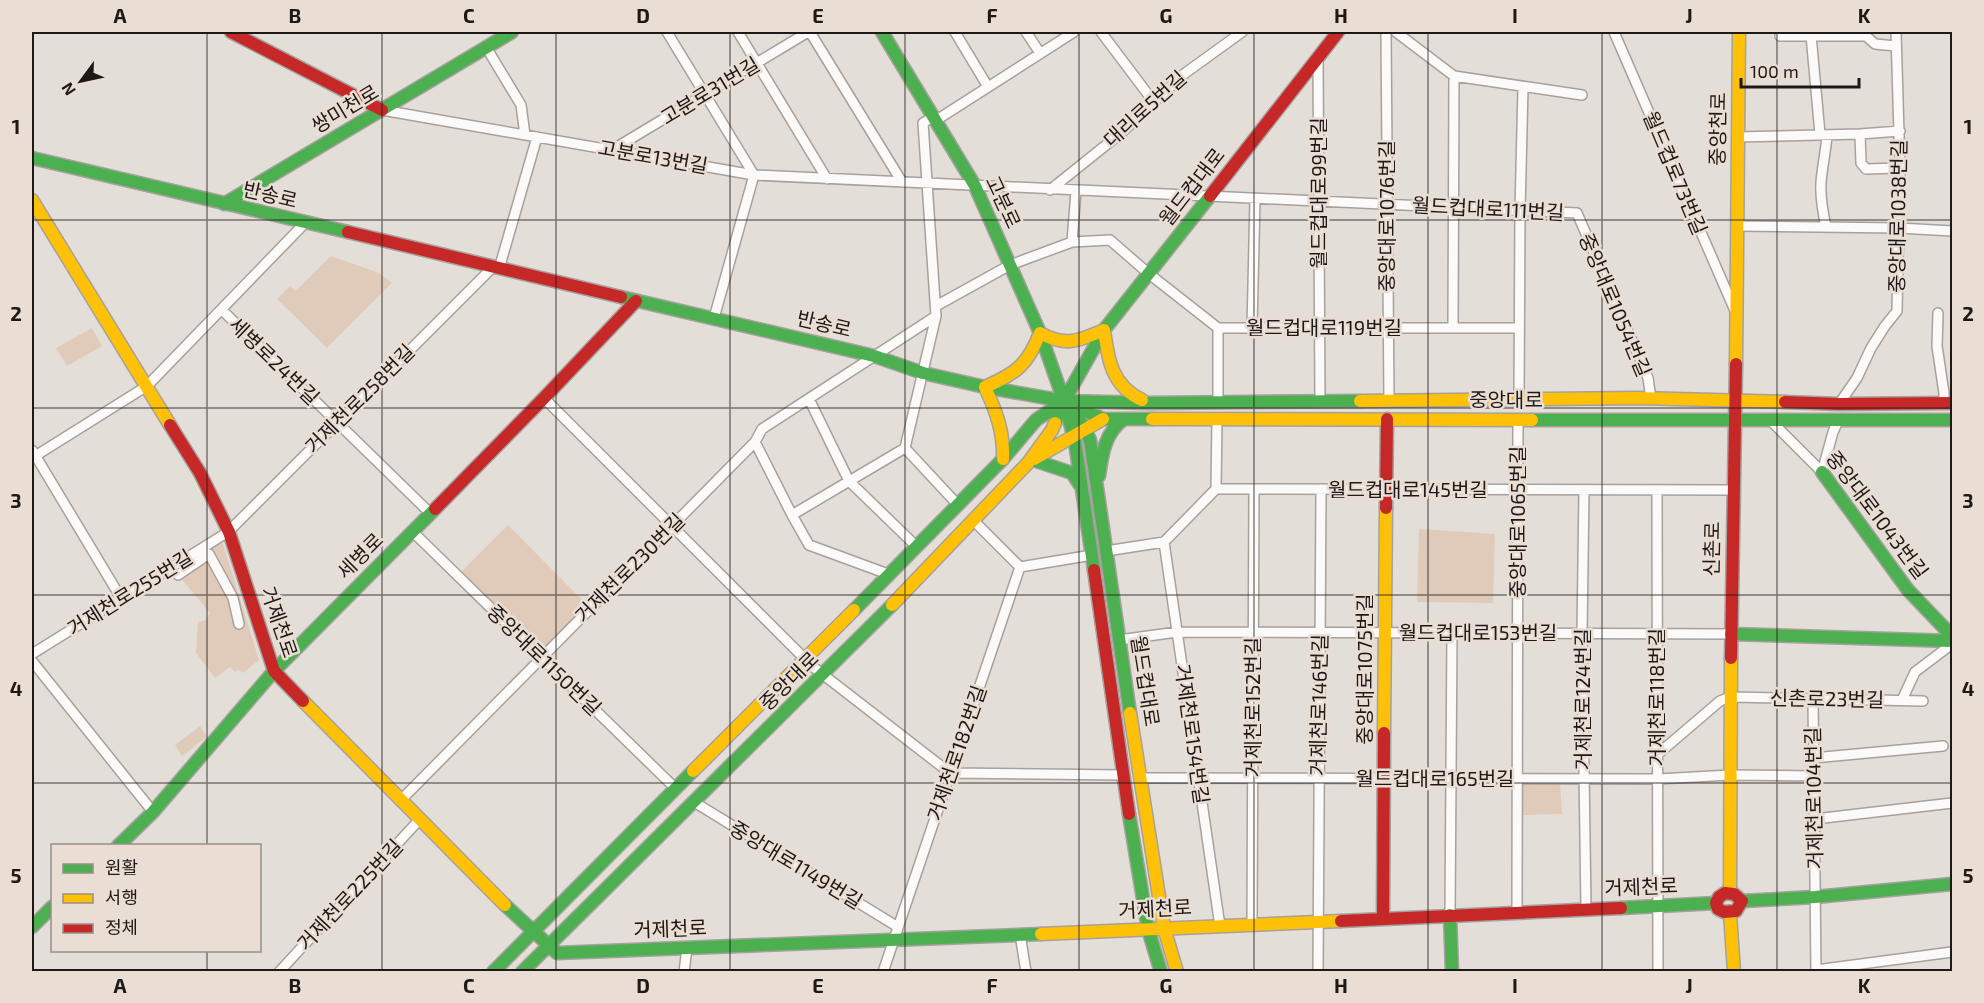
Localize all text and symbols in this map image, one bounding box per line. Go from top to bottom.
text: A [113,3,127,27]
text: B [289,3,301,27]
text: C [463,3,475,27]
text: D [636,3,650,27]
text: E [812,3,824,27]
text: F [986,3,998,27]
text: G [1160,3,1172,27]
text: H [1334,3,1348,27]
text: I [1512,3,1518,27]
text: J [1685,3,1693,27]
text: K [1858,3,1871,27]
north arrow [51,51,111,111]
street label: 고분로31번길 [656,51,763,129]
scale bar [1741,51,1860,89]
text: 100 m [1750,60,1799,82]
street label: 대리로5번길 [1098,65,1191,152]
text: N [57,79,79,99]
street label: 쌍미천로 [307,79,382,137]
street label: 중앙천로 [1704,92,1730,166]
street label: 월드컵로73번길 [1639,107,1713,238]
text: 1 [12,114,20,138]
text: 1 [1964,114,1972,138]
street label: 월드컵대로99번길 [1306,117,1330,269]
street label: 고분로13번길 [596,135,710,177]
street label: 중앙대로1038번길 [1884,139,1910,293]
street label: 중앙대로1076번길 [1374,140,1398,292]
street label: 월드컵대로 [1153,143,1229,230]
street label: 고분로 [981,171,1026,232]
street label: 반송로 [241,176,300,212]
street label: 월드컵대로111번길 [1411,192,1565,224]
street label: 중앙대로1054번길 [1575,229,1657,380]
text: 2 [10,301,22,325]
text: 2 [1962,301,1974,325]
street label: 반송로 [795,305,854,341]
street label: 세병로24번길 [225,312,325,409]
street label: 월드컵대로119번길 [1246,315,1402,339]
street label: 거제천로258번길 [300,339,419,458]
street label: 중앙대로 [1469,387,1543,411]
street label: 중앙대로1065번길 [1505,446,1529,598]
street label: 중앙대로1043번길 [1822,446,1934,583]
street label: 월드컵대로145번길 [1328,477,1488,501]
text: 3 [10,488,22,512]
text: 3 [1962,488,1974,512]
street label: 거제천로230번길 [570,508,689,627]
street label: 신촌로 [1699,521,1723,577]
street label: 세병로 [331,527,387,583]
street label: 거제천로255번길 [62,544,197,640]
street label: 거제천로 [257,583,303,660]
street label: 중앙대로1075번길 [1352,593,1376,745]
street label: 중앙대로1150번길 [483,599,607,720]
street label: 월드컵대로153번길 [1399,620,1557,644]
street label: 거제천로124번길 [1570,628,1594,770]
street label: 거제천로118번길 [1644,628,1668,766]
street label: 월드컵대로 [1127,634,1165,728]
street label: 거제천로146번길 [1305,634,1331,776]
street label: 거제천로152번길 [1240,637,1264,777]
street label: 중앙대로 [754,646,823,715]
street label: 거제천로154번길 [1171,662,1215,806]
text: 4 [10,676,23,700]
text: 4 [1962,676,1975,700]
street label: 거제천로182번길 [922,682,990,824]
street label: 신촌로23번길 [1770,685,1884,711]
street label: 거제천로104번길 [1800,726,1826,870]
street label: 월드컵대로165번길 [1356,766,1514,790]
street label: 중앙대로1149번길 [726,815,867,913]
street label: 거제천로225번길 [292,834,407,955]
legend [51,844,261,952]
text: 원활 [105,856,138,878]
text: 5 [10,863,22,887]
text: 5 [1962,863,1974,887]
street label: 거제천로 [1604,873,1678,899]
text: 서행 [105,886,138,908]
street label: 거제천로 [1118,894,1192,922]
street label: 거제천로 [633,915,707,941]
text: 정체 [105,916,138,938]
text: A [113,973,127,997]
text: B [289,973,301,997]
text: C [463,973,475,997]
text: D [636,973,650,997]
text: E [812,973,824,997]
text: F [986,973,998,997]
text: G [1160,973,1172,997]
text: H [1334,973,1348,997]
text: I [1512,973,1518,997]
text: J [1685,973,1693,997]
text: K [1858,973,1871,997]

